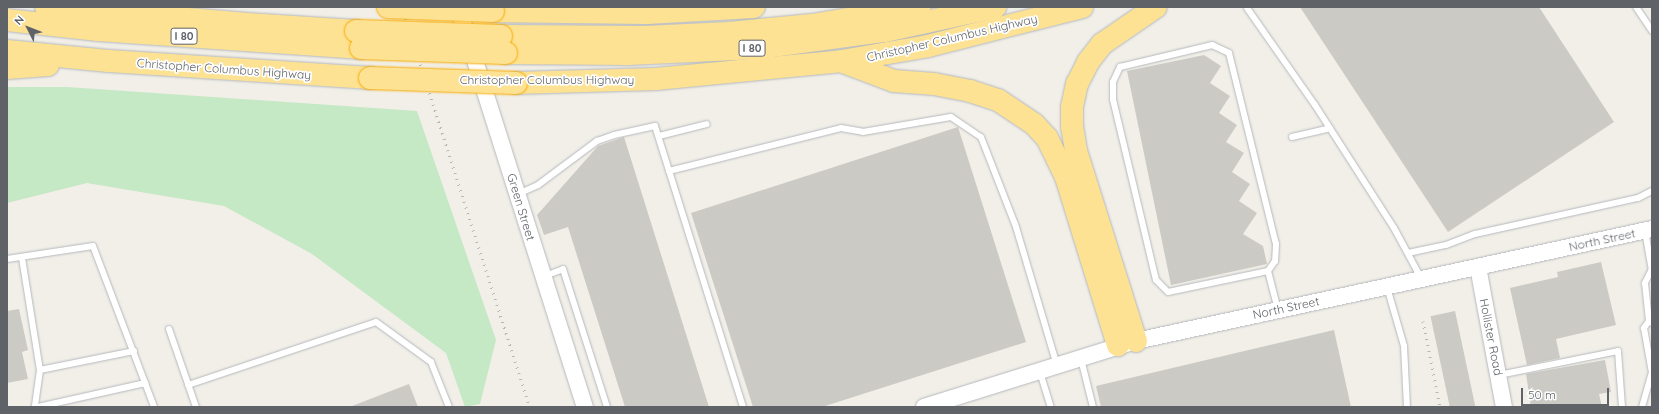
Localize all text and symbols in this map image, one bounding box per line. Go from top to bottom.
north arrow [8,8,48,48]
street label: Christopher Columbus Highway [865,11,1039,65]
text: N [11,12,27,28]
road number: I 80 [170,27,198,45]
road number: I 80 [738,39,766,57]
street label: Christopher Columbus Highway [136,56,312,82]
street label: Christopher Columbus Highway [460,73,634,87]
street label: Green Street [504,172,538,242]
street label: North Street [1567,226,1637,254]
street label: North Street [1251,294,1321,322]
street label: Hollister Road [1476,297,1506,377]
scale bar [1523,380,1611,406]
text: 50 m [1528,387,1556,402]

